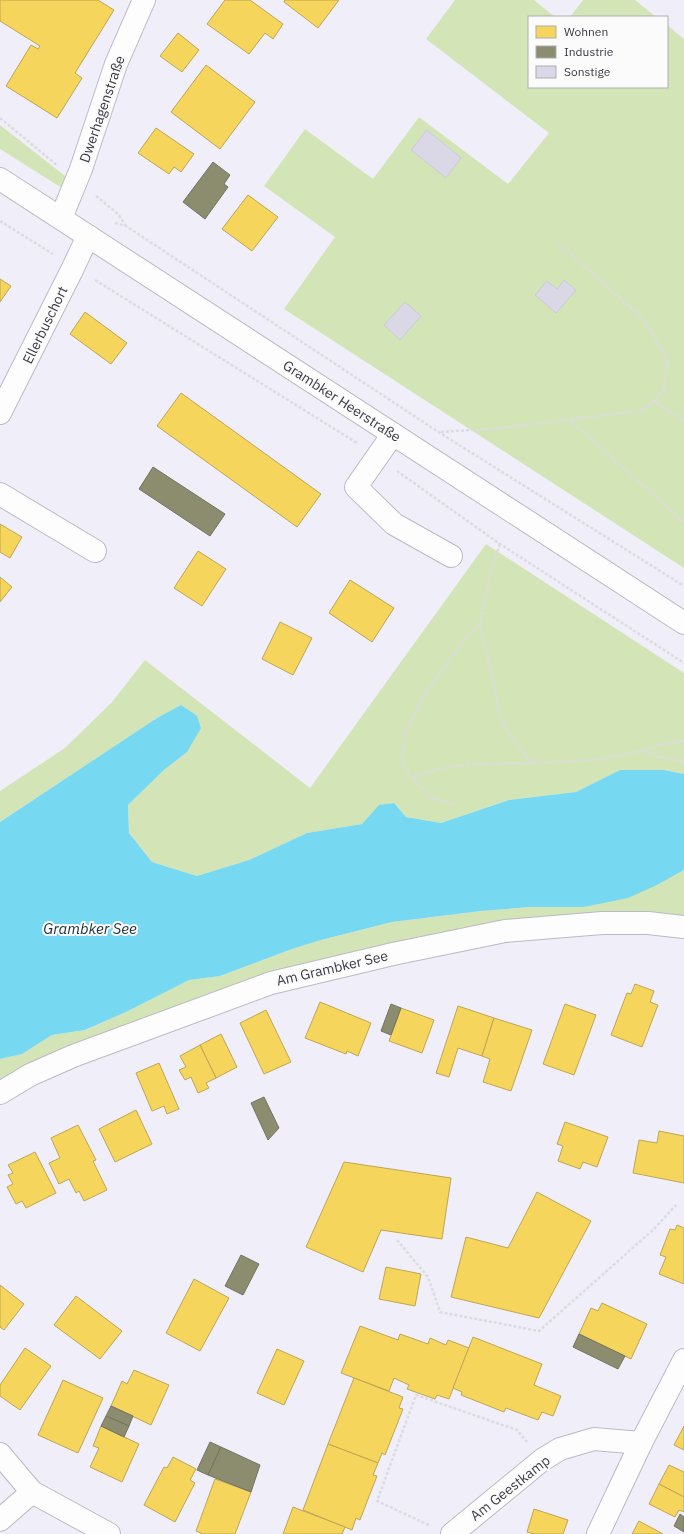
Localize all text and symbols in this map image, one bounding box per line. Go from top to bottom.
legend [528,16,668,88]
text: Wohnen [564,24,608,39]
text: Industrie [564,44,614,59]
street label: Dwerhagenstraße [75,53,129,165]
text: Sonstige [564,64,611,79]
street label: Ellerbuschort [18,283,72,367]
street label: Grambker Heerstraße [280,356,405,446]
water label: Grambker See [43,919,137,938]
street label: Am Grambker See [274,946,390,990]
street label: Am Geestkamp [466,1451,554,1525]

